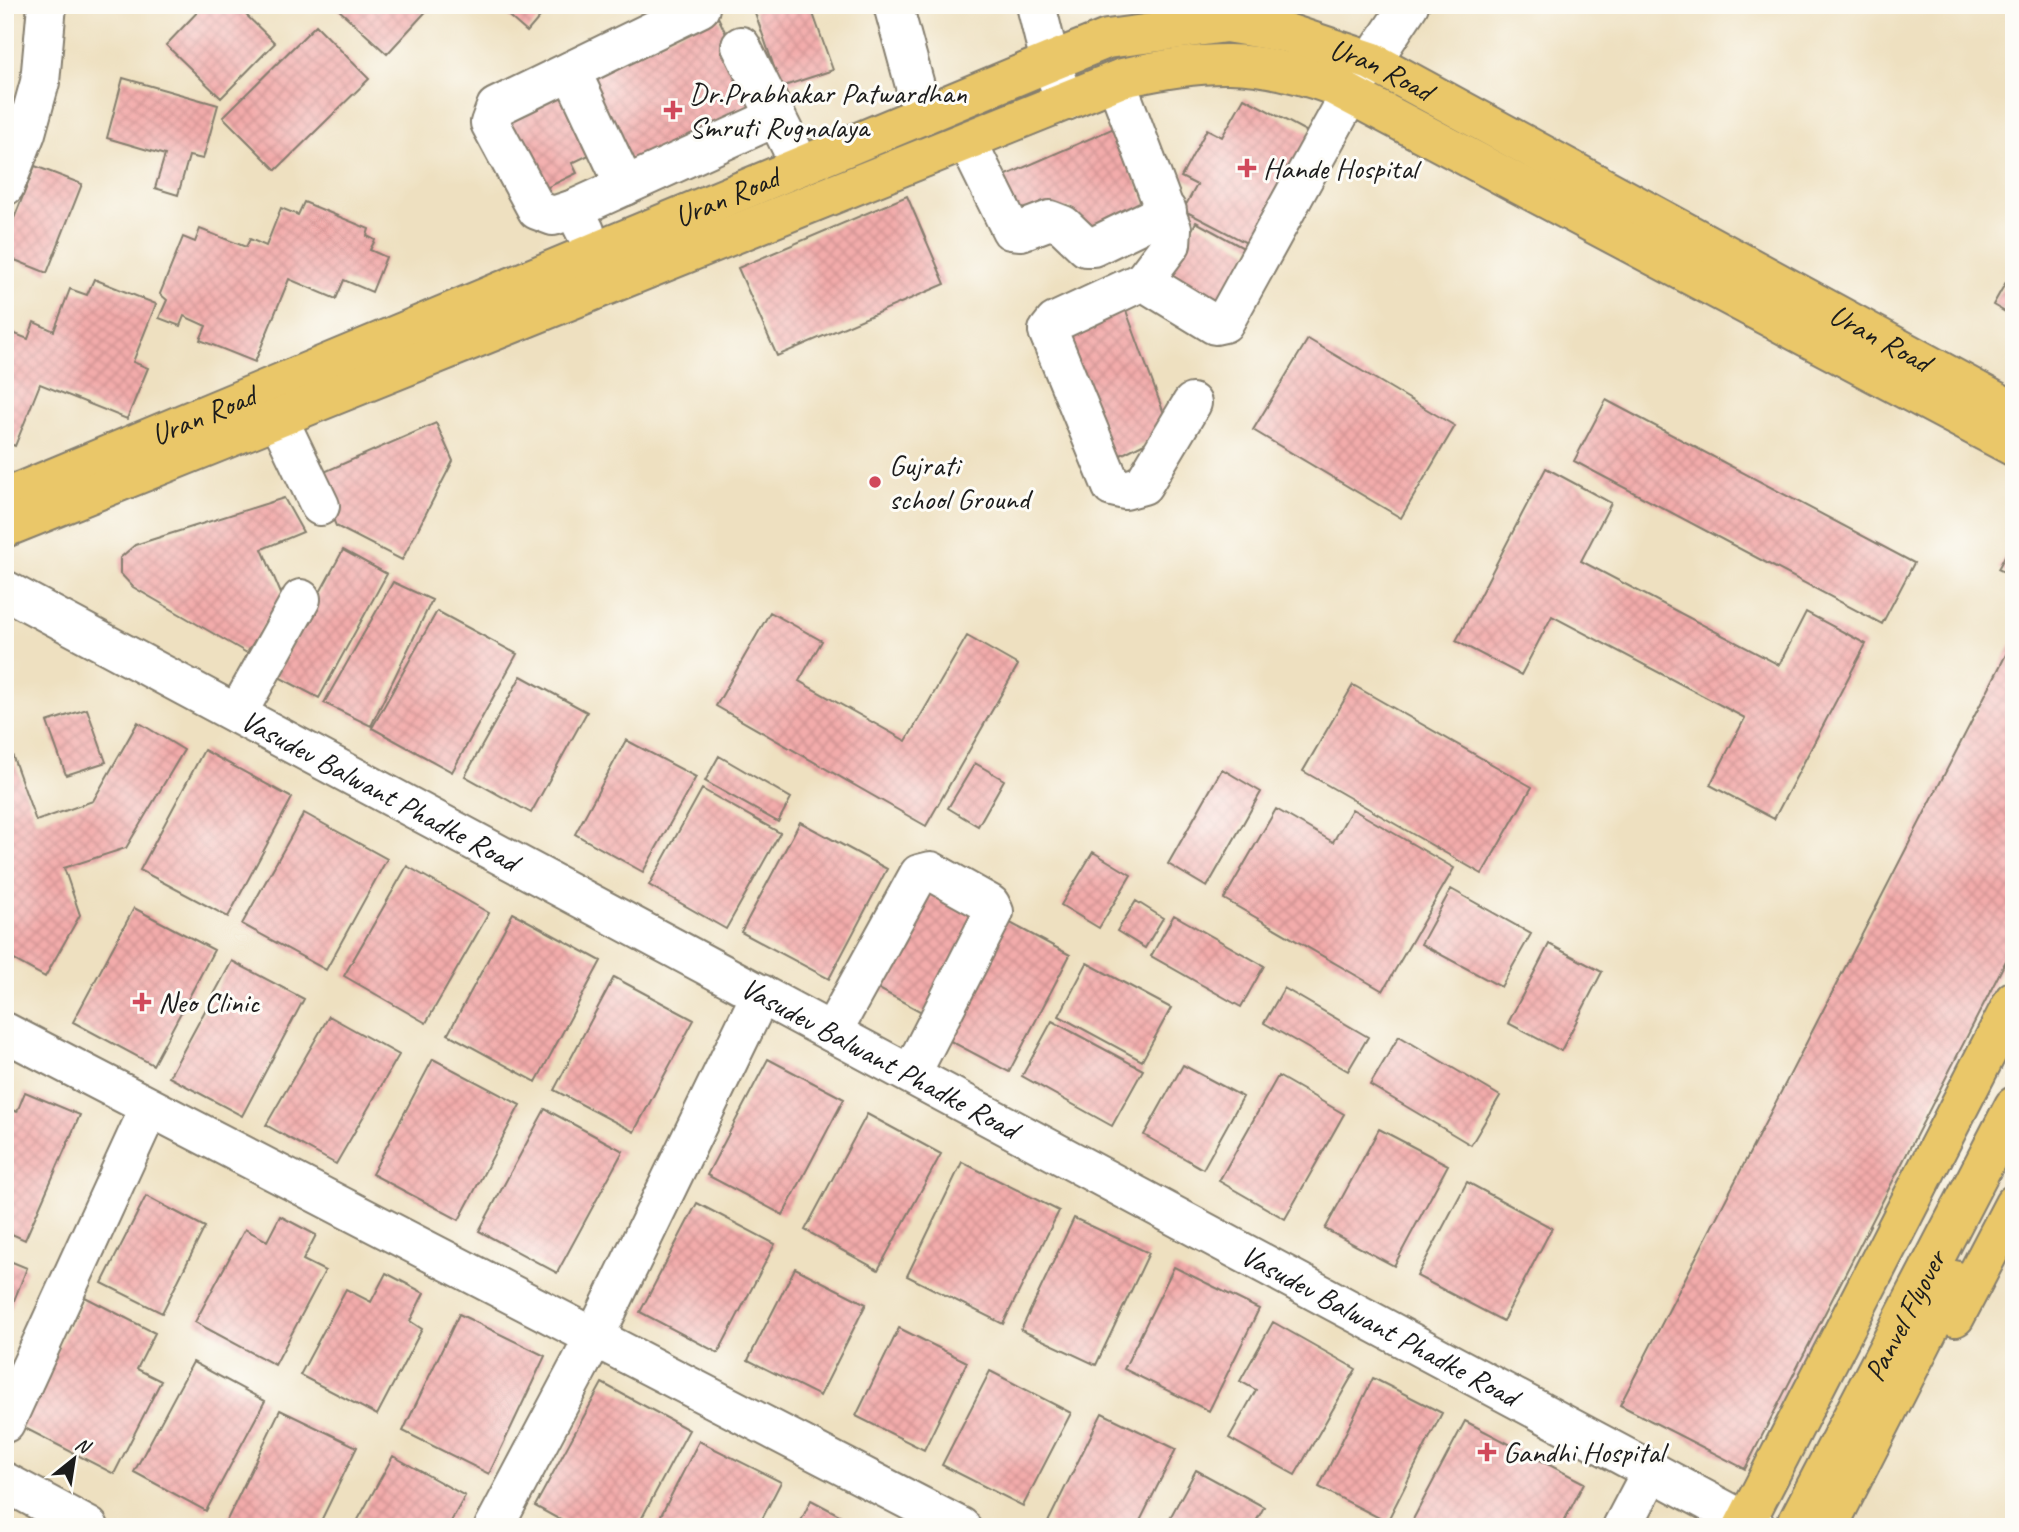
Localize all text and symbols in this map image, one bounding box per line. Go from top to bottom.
street label: Uran Road [1325,30,1443,112]
place label: Dr.Prabhakar Patwardhan Smruti Rugnalaya [689,74,967,146]
marker: Dr.Prabhakar Patwardhan Smruti Rugnalaya [663,100,683,120]
place label: Hande Hospital [1263,149,1422,187]
street label: Uran Road [669,157,789,236]
marker: Hande Hospital [1237,158,1257,178]
street label: Uran Road [1823,295,1941,383]
street label: Uran Road [145,375,265,454]
place label: Gujrati school Ground [889,446,1033,518]
marker: Gujrati school Ground [867,474,883,490]
street label: Vasudev Balwant Phadke Road [235,701,529,882]
street label: Vasudev Balwant Phadke Road [734,968,1029,1150]
place label: Neo Clinic [158,983,260,1021]
marker: Neo Clinic [132,992,152,1012]
street label: Vasudev Balwant Phadke Road [1234,1236,1528,1417]
street label: Panvel Flyover [1855,1241,1956,1388]
north arrow [38,1424,108,1494]
text: N [71,1432,96,1460]
place label: Gandhi Hospital [1503,1433,1669,1471]
marker: Gandhi Hospital [1477,1442,1497,1462]

